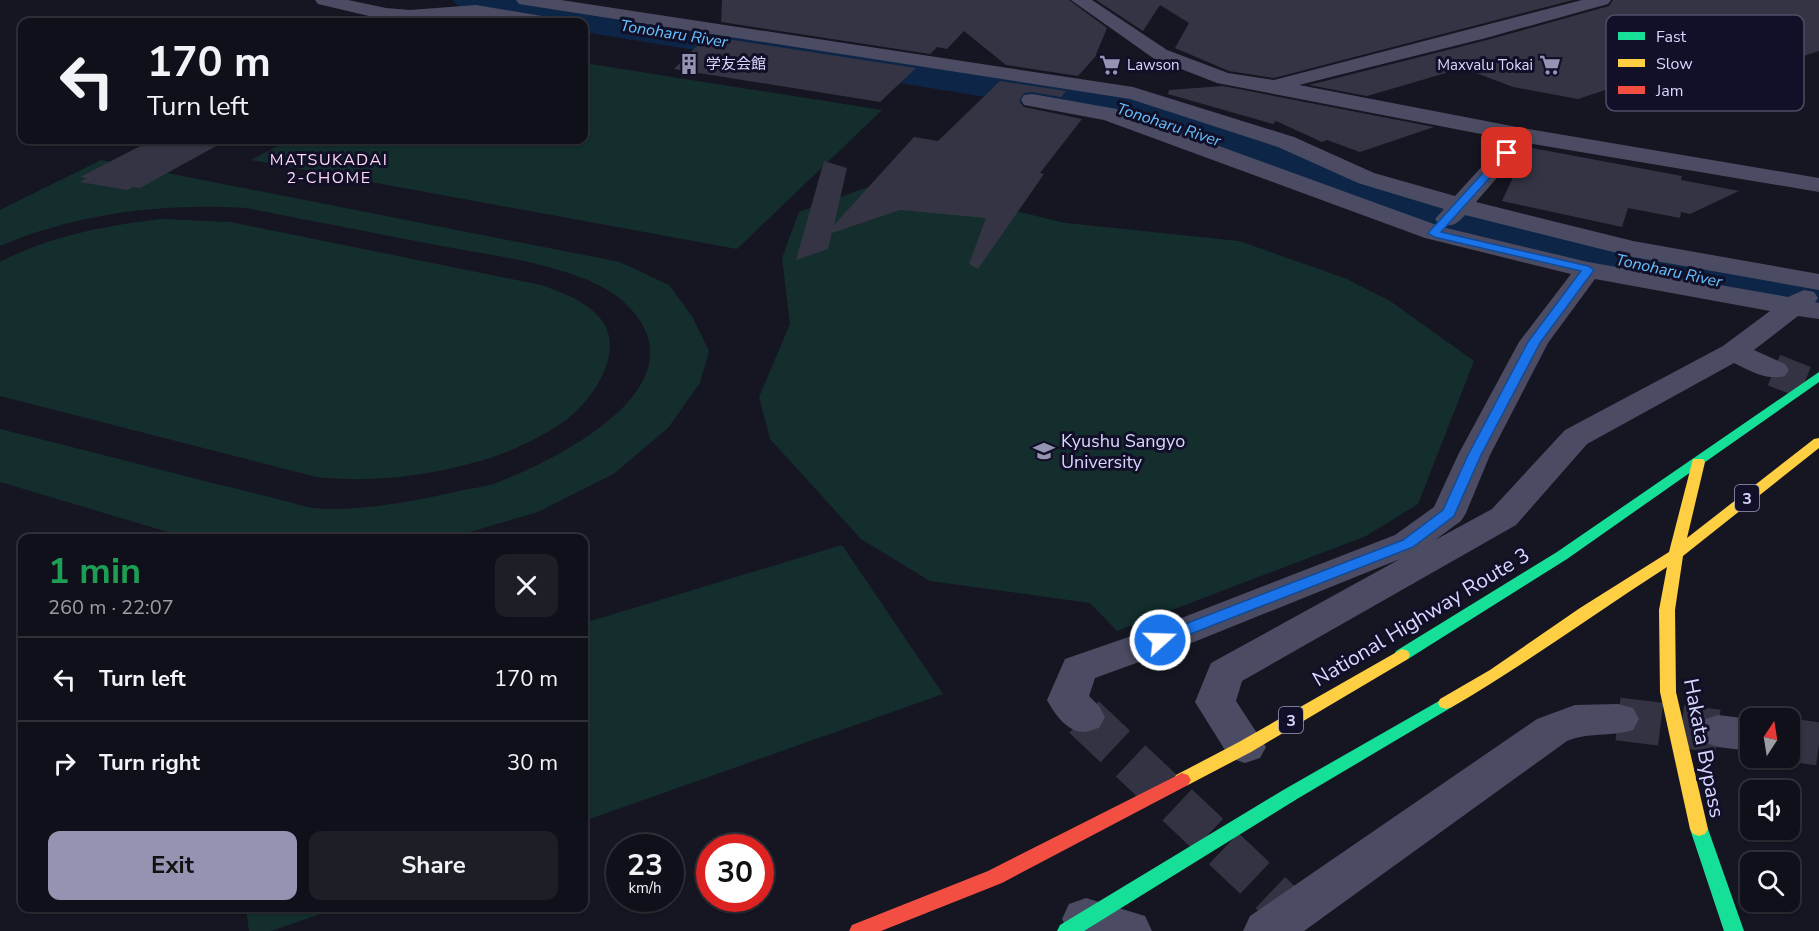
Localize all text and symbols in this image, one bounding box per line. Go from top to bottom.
water label: Tonoharu River [619,15,730,54]
legend [1606,15,1804,111]
text: Fast [1656,26,1687,48]
text: 170 m [147,34,271,91]
icon: left [48,42,126,120]
building icon: 学友会館 [677,52,701,76]
supermarket icon: Lawson [1098,53,1122,77]
supermarket icon: Maxvalu Tokai [1538,53,1562,77]
text: Slow [1656,53,1693,75]
place label: 学友会館 [706,54,766,74]
place label: Lawson [1127,55,1180,75]
place label: Maxvalu Tokai [1437,55,1533,75]
text: Jam [1655,80,1683,102]
text: Turn left [147,88,248,125]
water label: Tonoharu River [1114,98,1225,153]
pin [1481,127,1532,178]
icon: arrive [1490,136,1523,169]
district label: MATSUKADAI 2-CHOME [270,149,388,189]
water label: Tonoharu River [1613,249,1725,293]
place label: Kyushu Sangyo University [1061,429,1185,474]
school or university icon: Kyushu Sangyo University [1032,439,1056,463]
road number: 3 [1735,485,1759,511]
street label: National Highway Route 3 [1307,541,1535,693]
text: 1 min [48,547,141,596]
button: close [495,554,558,617]
text: 260 m · 22:07 [48,594,174,621]
position arrow [1128,608,1192,672]
icon: left [48,663,81,696]
text: Turn left [99,664,186,694]
text: 170 m [494,664,558,694]
street label: Hakata Bypass [1677,676,1731,820]
road number: 3 [1279,707,1303,733]
north arrow [1740,708,1800,768]
map controls [1740,708,1800,912]
icon: right [48,747,81,780]
text: Turn right [99,748,200,778]
text: 30 m [507,748,558,778]
button: sound [1740,780,1800,840]
button: Exit [48,831,297,900]
button: Share [309,831,558,900]
speed limit sign: 30 [696,834,774,912]
text: 23 [627,845,663,886]
button: search [1740,852,1800,912]
text: km/h [628,878,662,898]

